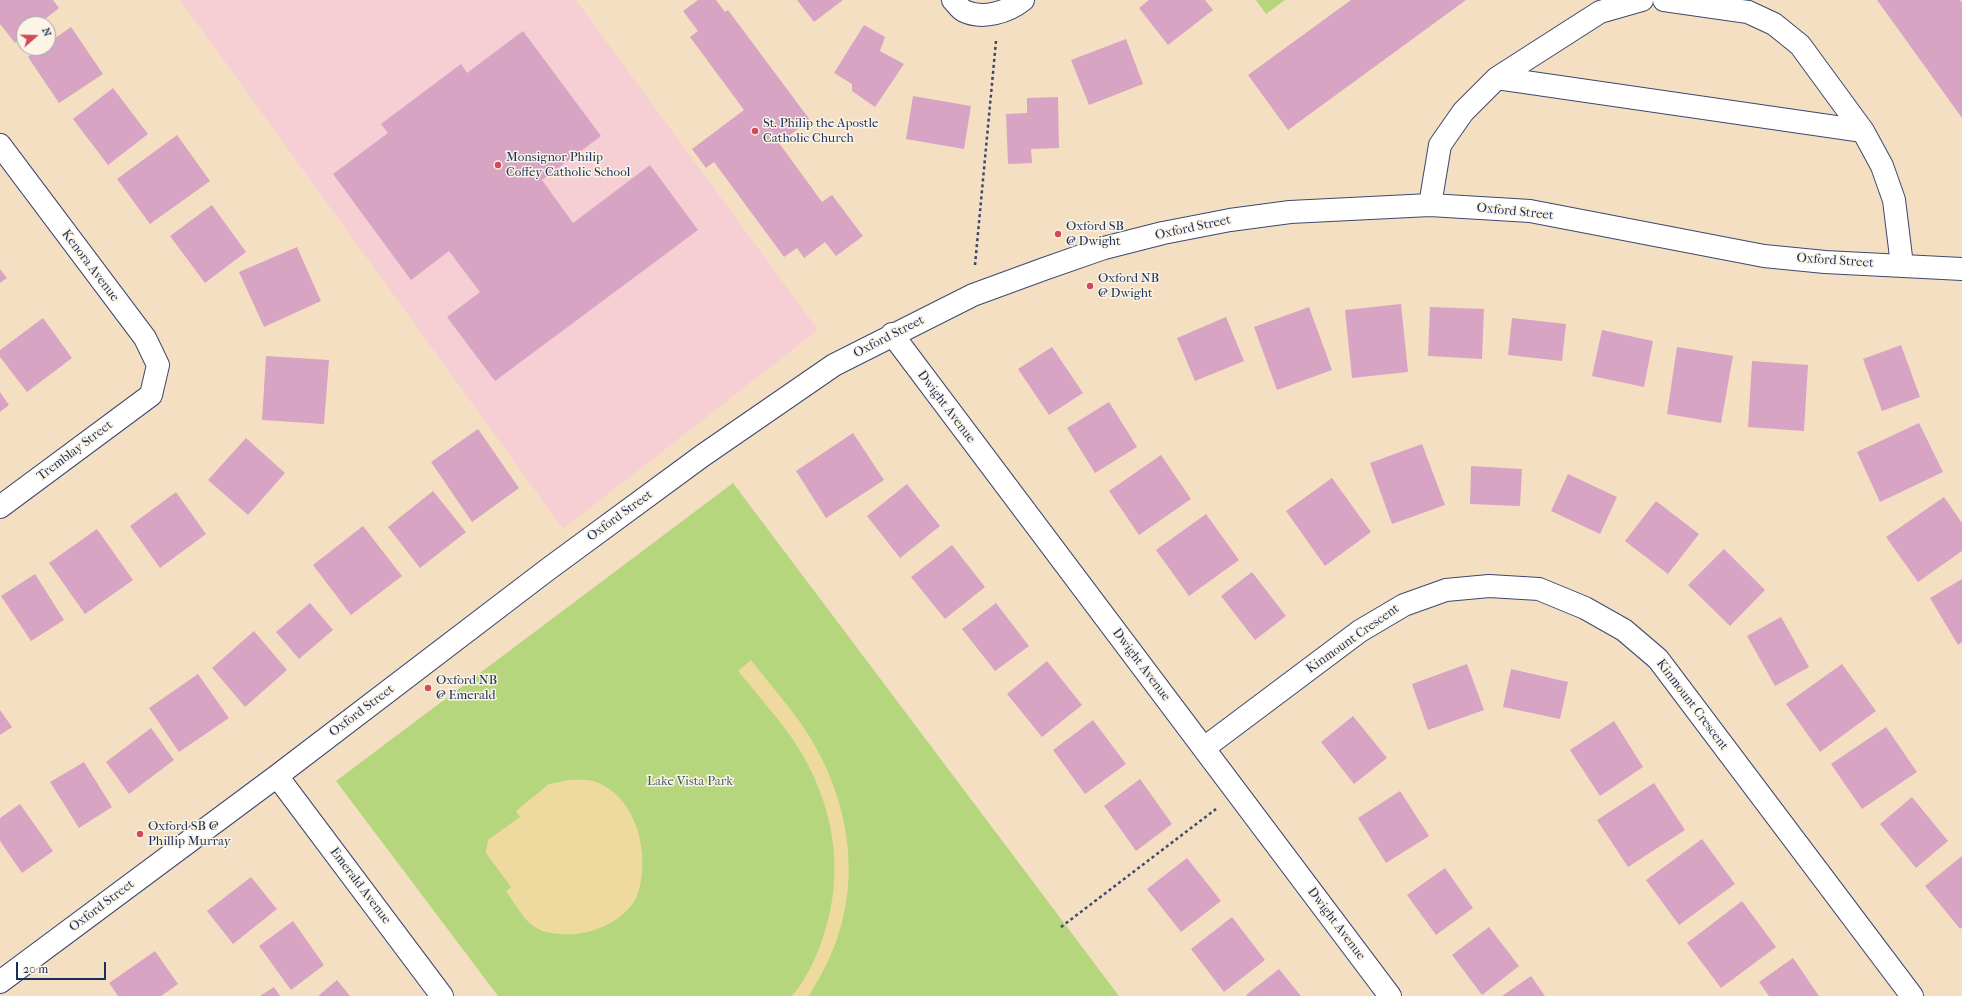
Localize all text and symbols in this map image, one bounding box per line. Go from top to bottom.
north arrow [16,16,56,56]
text: N [39,26,54,38]
place label: St. Philip the Apostle Catholic Church [763,116,878,147]
marker: St. Philip the Apostle Catholic Church [750,126,760,136]
place label: Monsignor Philip Coffey Catholic School [506,150,630,181]
marker: Monsignor Philip Coffey Catholic School [493,160,503,170]
street label: Oxford Street [1476,200,1554,224]
street label: Oxford Street [1154,212,1232,244]
place label: Oxford SB @ Dwight [1066,219,1124,250]
street label: Kenora Avenue [58,227,122,305]
marker: Oxford SB @ Dwight [1053,229,1063,239]
street label: Oxford Street [1796,251,1874,271]
place label: Oxford NB @ Dwight [1098,271,1159,302]
marker: Oxford NB @ Dwight [1085,281,1095,291]
street label: Oxford Street [851,313,927,361]
street label: Dwight Avenue [914,368,978,446]
street label: Tremblay Street [34,418,116,484]
street label: Oxford Street [584,487,656,545]
street label: Kinmount Crescent [1303,601,1403,677]
street label: Dwight Avenue [1109,626,1173,704]
street label: Kinmount Crescent [1653,656,1731,754]
place label: Oxford NB @ Emerald [436,673,497,704]
street label: Oxford Street [326,682,398,740]
marker: Oxford NB @ Emerald [423,683,433,693]
park label: Lake Vista Park [647,774,733,790]
place label: Oxford SB @ Phillip Murray [148,819,231,850]
marker: Oxford SB @ Phillip Murray [135,829,145,839]
street label: Emerald Avenue [326,845,394,927]
street label: Oxford Street [66,877,138,935]
street label: Dwight Avenue [1304,885,1368,963]
scale bar [18,954,108,980]
text: 20 m [23,962,48,976]

